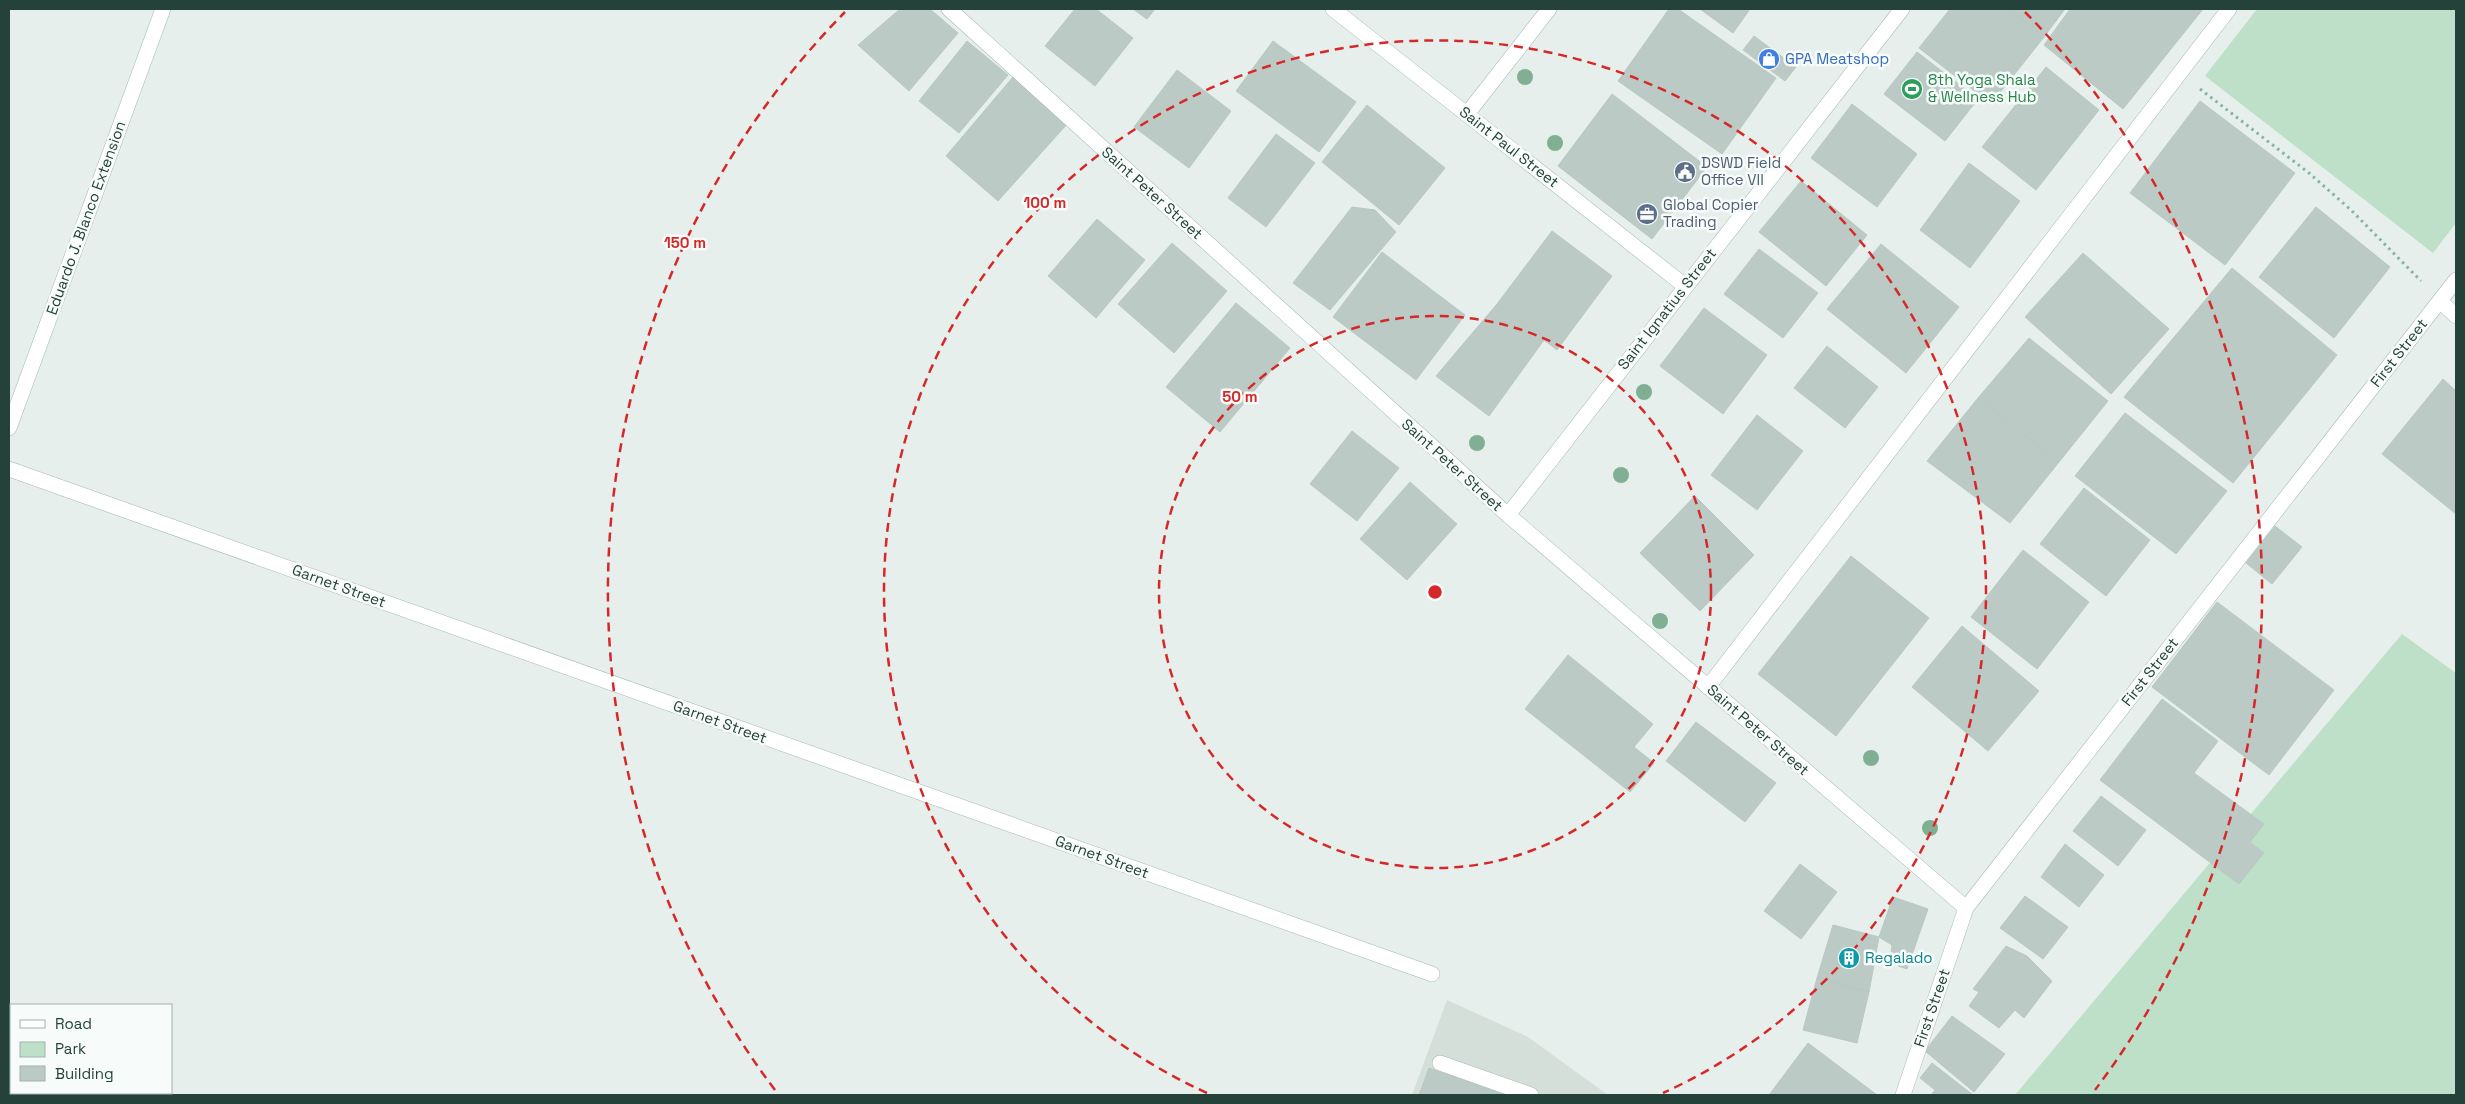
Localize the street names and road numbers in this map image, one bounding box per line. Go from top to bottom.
street label: Saint Paul Street [1456,102,1563,191]
street label: Eduardo J. Blanco Extension [42,118,130,317]
street label: Saint Peter Street [1098,142,1207,243]
street label: Saint Ignatius Street [1613,244,1720,373]
street label: First Street [2366,315,2431,391]
street label: Saint Peter Street [1398,414,1507,515]
street label: Garnet Street [290,560,389,611]
street label: First Street [2117,634,2182,710]
street label: Saint Peter Street [1703,680,1813,779]
street label: Garnet Street [671,696,770,747]
street label: Garnet Street [1053,831,1152,882]
street label: First Street [1909,966,1954,1050]

